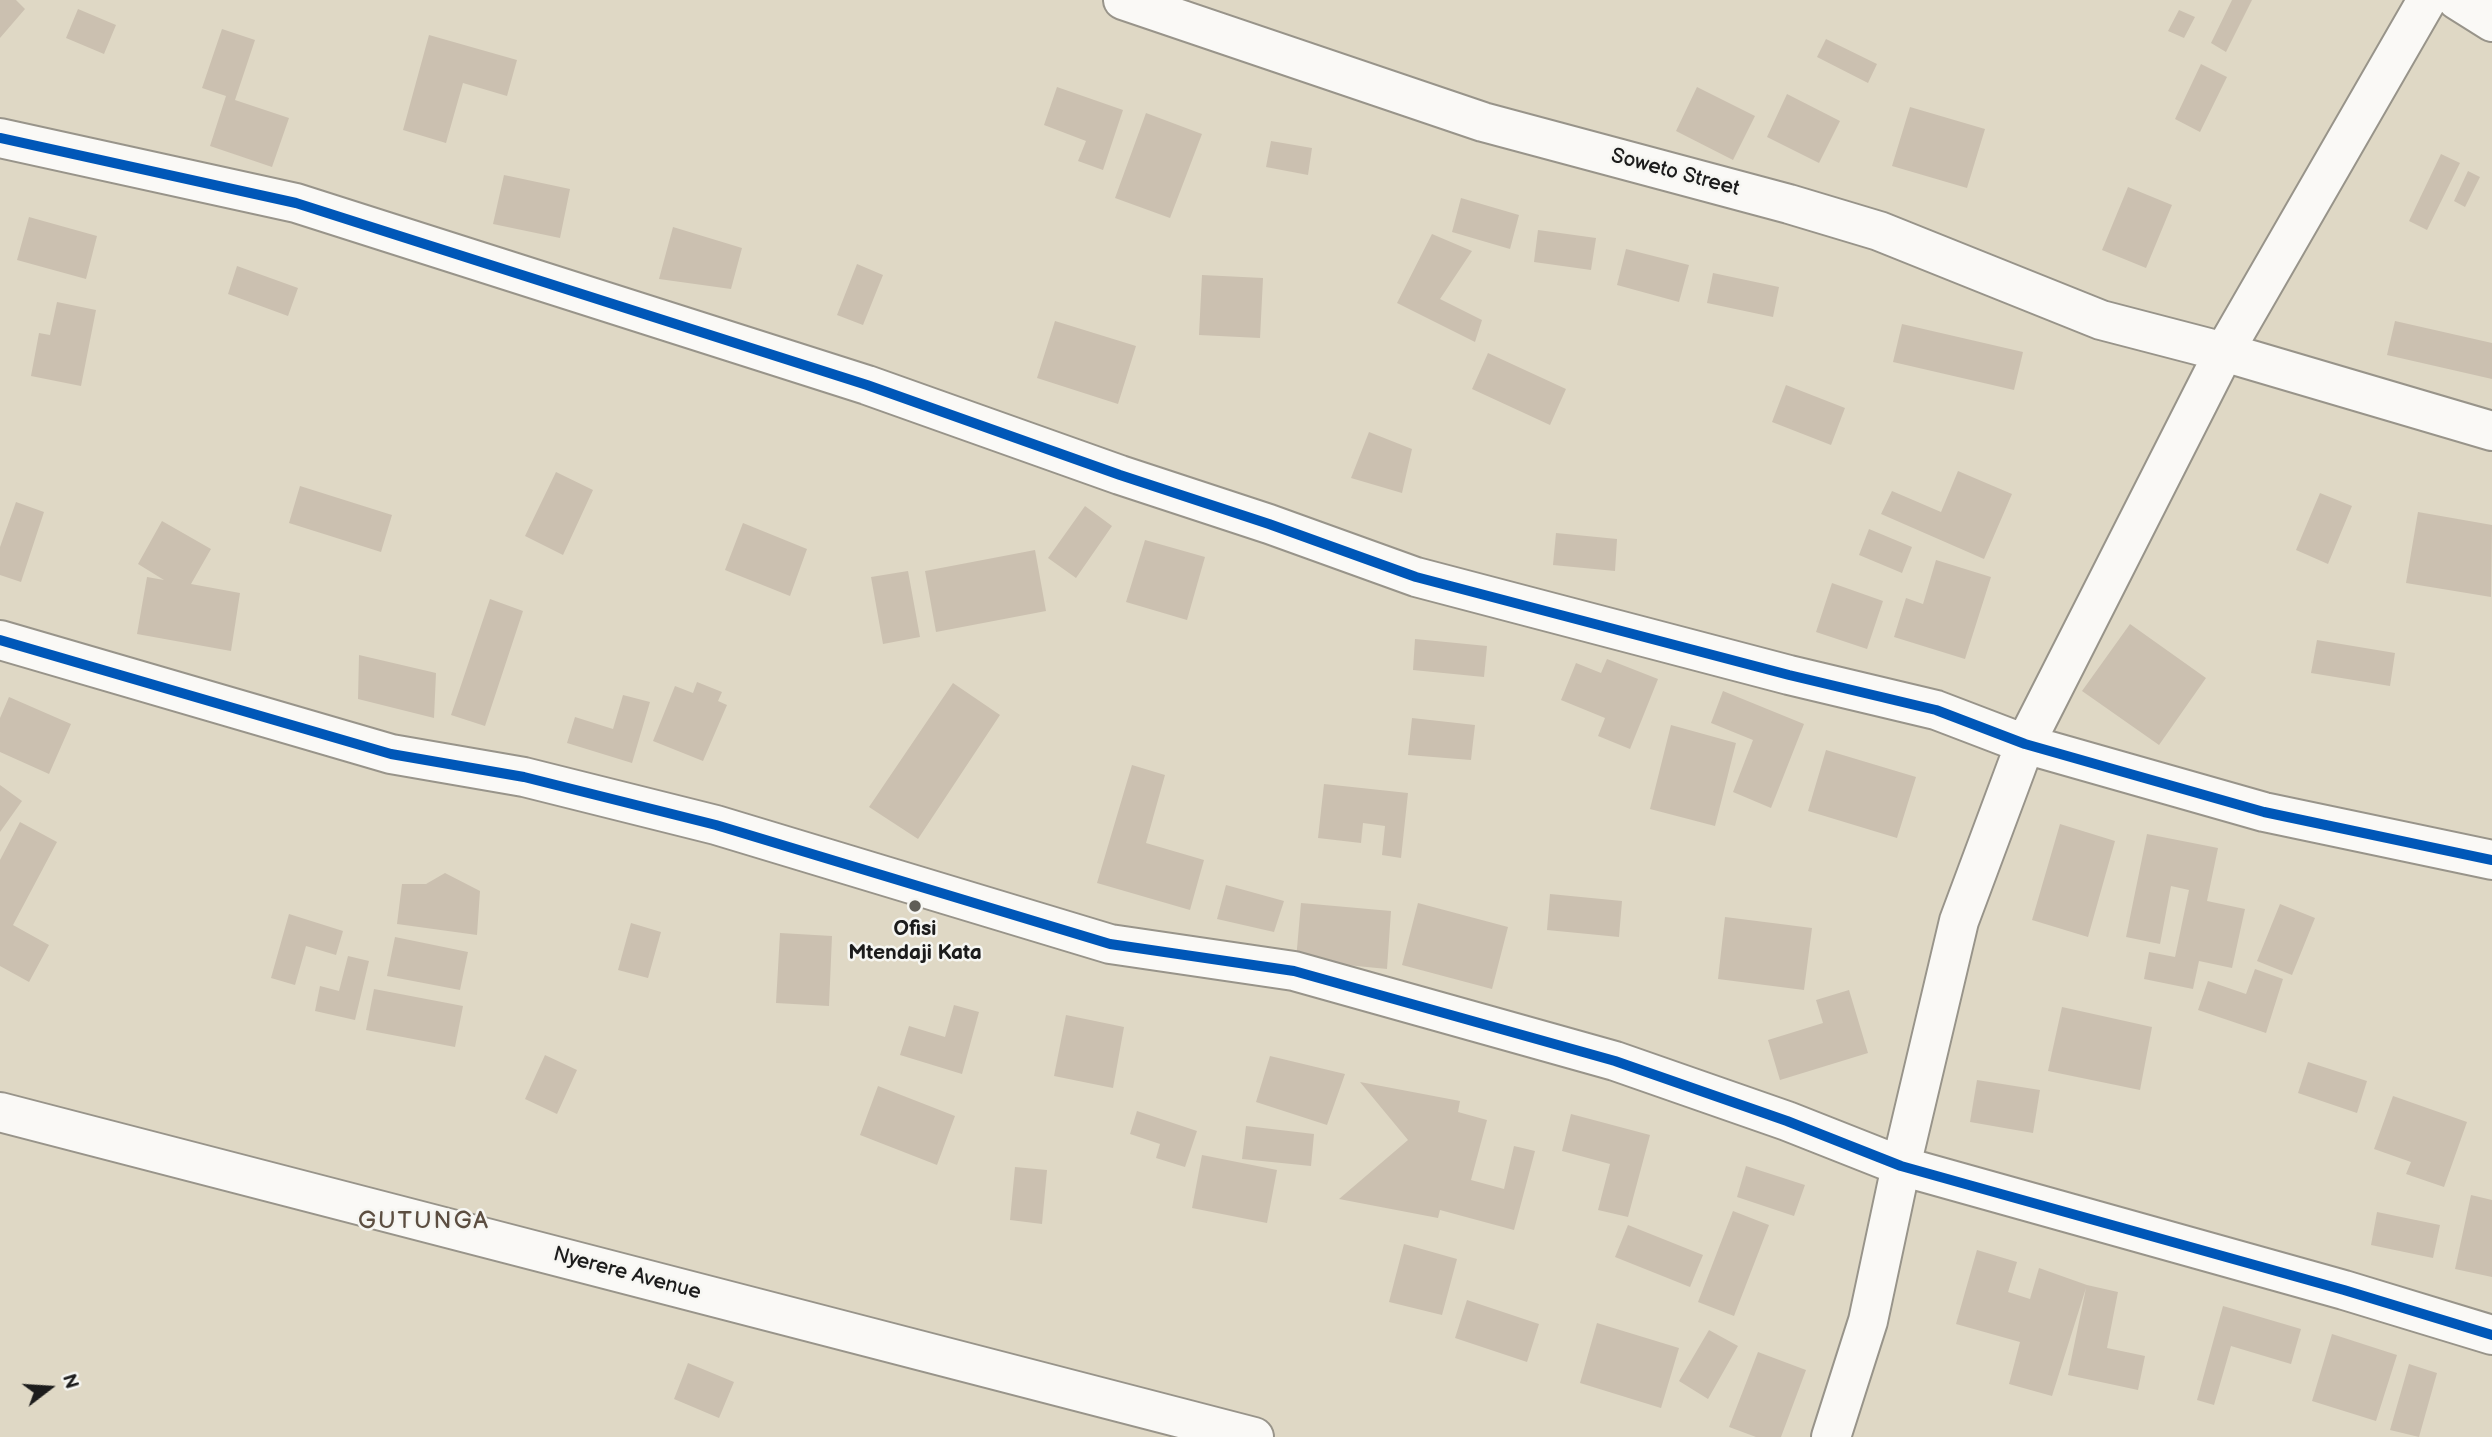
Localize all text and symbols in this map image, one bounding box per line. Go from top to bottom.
street label: Soweto Street [1608,144,1742,202]
marker: Ofisi Mtendaji Kata [907,898,923,914]
place label: Ofisi Mtendaji Kata [848,917,982,967]
district label: GUTUNGA [359,1208,489,1236]
street label: Nyerere Avenue [550,1242,704,1306]
north arrow [14,1353,84,1423]
text: N [56,1372,83,1392]

